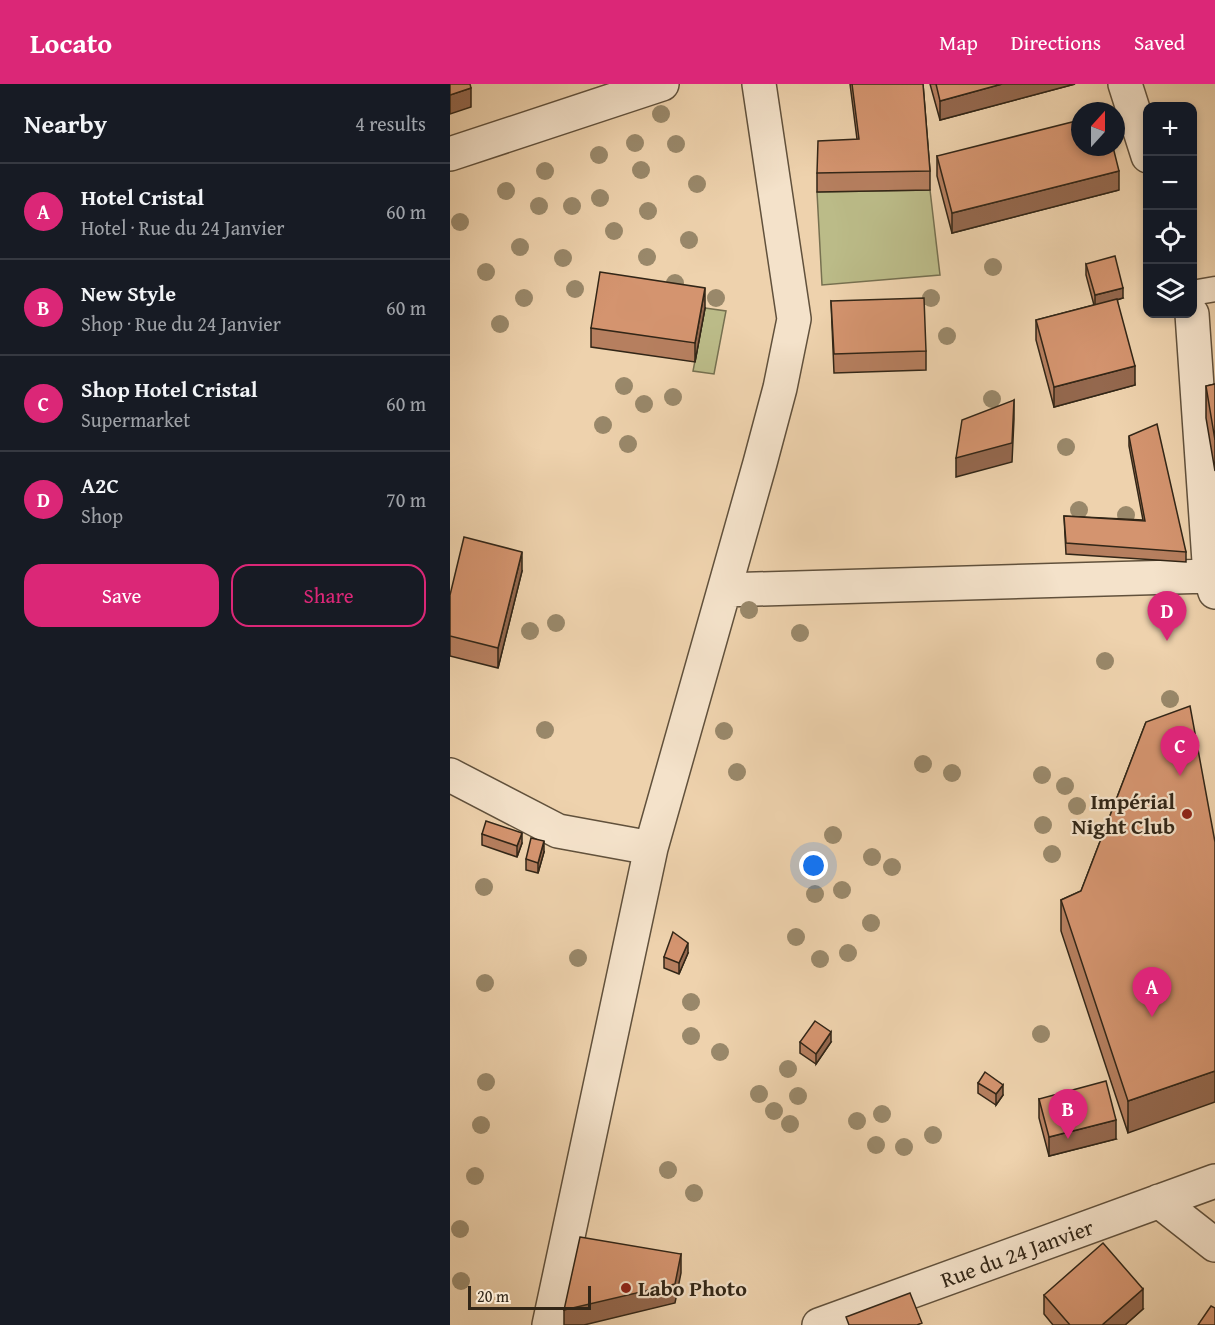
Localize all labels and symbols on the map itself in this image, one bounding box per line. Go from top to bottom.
north arrow [1071,102,1125,156]
pin: D [1148,592,1186,641]
pin: C [1160,726,1200,776]
place label: Impérial Night Club [1072,785,1175,842]
marker: Impérial Night Club [1180,807,1194,821]
your location [799,851,828,880]
pin: A [1132,968,1172,1017]
pin: B [1048,1090,1088,1139]
street label: Rue du 24 Janvier [936,1211,1098,1295]
place label: Labo Photo [638,1272,747,1304]
marker: Labo Photo [619,1281,633,1295]
scale bar [468,1283,591,1310]

